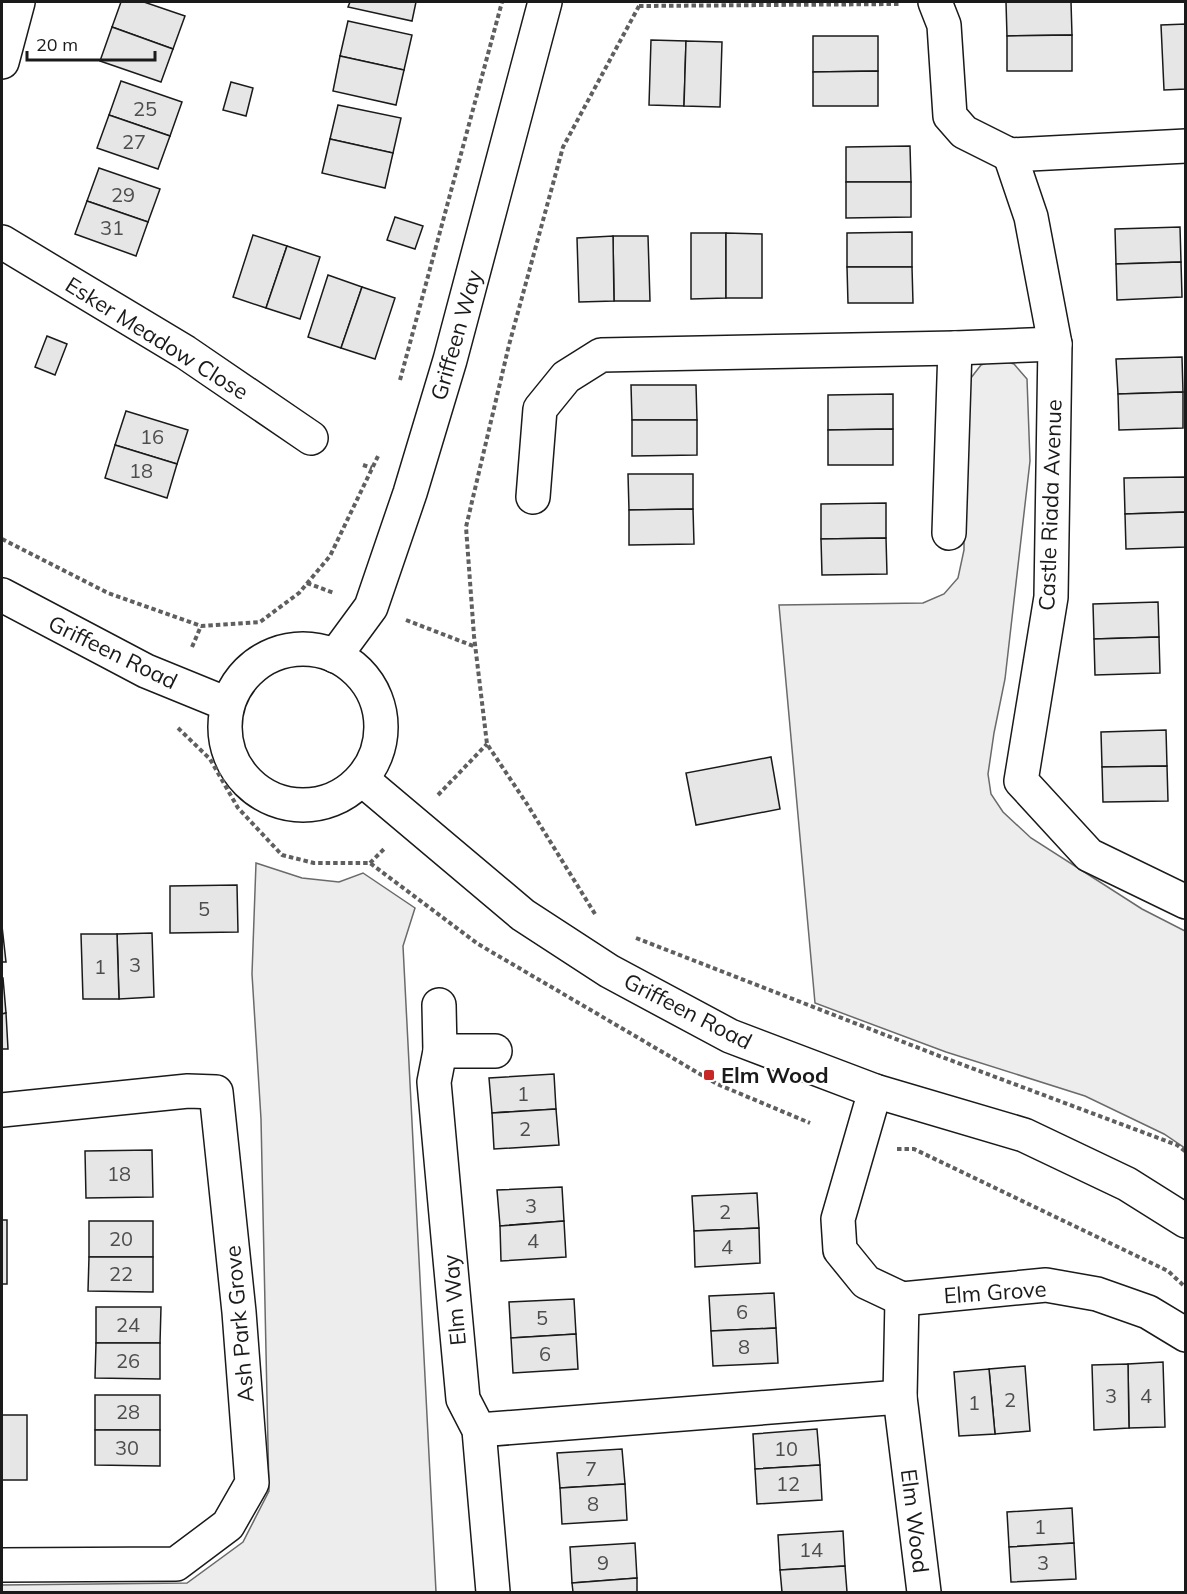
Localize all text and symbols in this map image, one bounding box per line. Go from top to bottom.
scale bar [27,24,154,62]
text: 20 m [36,33,78,56]
house number: 25 [133,96,157,121]
house number: 27 [122,129,146,154]
house number: 29 [111,182,135,207]
house number: 31 [100,215,124,240]
street label: Griffeen Way [424,266,488,403]
street label: Esker Meadow Close [60,270,254,406]
street label: Castle Riada Avenue [1032,399,1068,611]
house number: 16 [140,424,164,449]
house number: 18 [129,458,153,483]
street label: Griffeen Road [44,609,182,695]
house number: 5 [198,896,210,921]
house number: 3 [129,952,141,977]
house number: 1 [94,954,106,979]
street label: Griffeen Road [619,967,757,1055]
place label: Elm Wood [721,1061,829,1089]
marker: Elm Wood [702,1068,716,1082]
house number: 1 [517,1081,529,1106]
house number: 2 [519,1116,531,1141]
house number: 18 [107,1161,131,1186]
house number: 3 [525,1193,537,1218]
house number: 2 [719,1199,731,1224]
house number: 20 [109,1226,133,1251]
house number: 4 [527,1228,539,1253]
house number: 4 [721,1234,733,1259]
street label: Ash Park Grove [218,1244,260,1404]
street label: Elm Way [436,1253,472,1347]
house number: 22 [109,1261,133,1286]
street label: Elm Grove [943,1274,1047,1310]
house number: 6 [736,1299,748,1324]
house number: 5 [536,1305,548,1330]
house number: 24 [116,1312,140,1337]
house number: 8 [738,1334,750,1359]
house number: 6 [539,1341,551,1366]
house number: 26 [116,1348,140,1373]
house number: 3 [1105,1383,1117,1408]
house number: 4 [1140,1383,1152,1408]
house number: 2 [1004,1387,1016,1412]
house number: 1 [968,1390,980,1415]
house number: 28 [116,1399,140,1424]
house number: 30 [115,1435,139,1460]
house number: 10 [774,1436,798,1461]
house number: 7 [585,1456,597,1481]
street label: Elm Wood [895,1467,935,1575]
house number: 12 [776,1471,800,1496]
house number: 8 [587,1491,599,1516]
house number: 1 [1034,1514,1046,1539]
house number: 14 [799,1537,823,1562]
house number: 9 [597,1550,609,1575]
house number: 3 [1037,1550,1049,1575]

